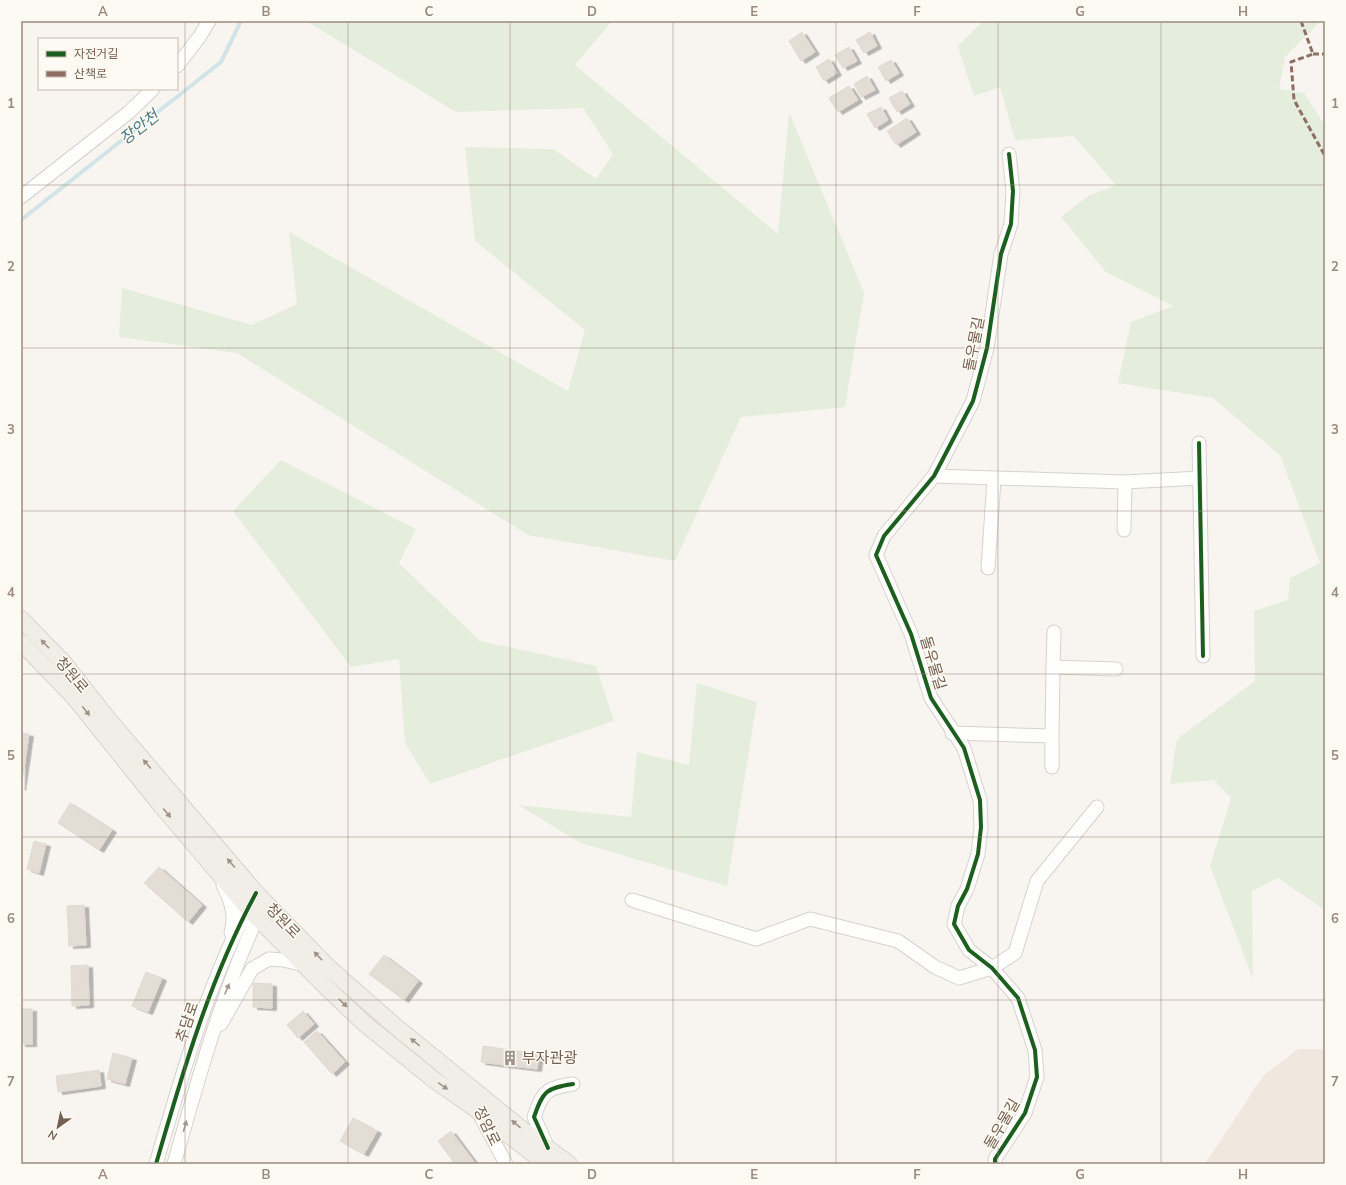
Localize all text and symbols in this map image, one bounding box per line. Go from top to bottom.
text: A [98,3,108,19]
text: B [262,3,271,19]
text: C [425,3,434,19]
text: D [587,3,597,19]
text: E [750,3,758,19]
text: F [913,3,921,19]
text: G [1075,3,1085,19]
text: H [1238,3,1248,19]
legend [38,38,178,90]
text: 자전거길 [74,46,118,61]
text: 산책로 [74,66,107,81]
text: 1 [7,95,15,111]
text: 1 [1331,95,1339,111]
water label: 장안천 [115,104,164,148]
text: 2 [7,258,15,274]
text: 2 [1331,258,1339,274]
street label: 돌우물길 [959,315,988,373]
text: 3 [7,421,15,437]
text: 3 [1331,421,1339,437]
text: 4 [7,584,15,600]
text: 4 [1331,584,1339,600]
street label: 돌우물길 [916,634,951,692]
one-way arrow [41,639,50,648]
street label: 청원로 [52,653,93,697]
one-way arrow [81,706,90,717]
text: 5 [7,747,15,763]
text: 5 [1331,747,1339,763]
one-way arrow [142,759,151,769]
one-way arrow [163,807,172,818]
one-way arrow [227,857,236,868]
street label: 청원로 [262,899,305,942]
text: 6 [7,910,15,926]
text: 6 [1331,910,1339,926]
one-way arrow [313,951,322,961]
one-way arrow [225,983,231,995]
one-way arrow [338,998,347,1007]
street label: 추담로 [171,999,202,1045]
one-way arrow [409,1037,420,1046]
place label: 부자관광 [522,1048,577,1067]
building icon: 부자관광 [501,1049,519,1067]
text: 7 [7,1073,15,1089]
text: 7 [1331,1073,1339,1089]
one-way arrow [437,1082,448,1090]
street label: 돌우물길 [980,1095,1024,1152]
street label: 정암로 [470,1103,505,1149]
north arrow [38,1107,78,1147]
one-way arrow [511,1119,521,1128]
one-way arrow [182,1120,188,1133]
text: N [45,1127,60,1144]
text: A [98,1166,108,1182]
text: B [262,1166,271,1182]
text: C [425,1166,434,1182]
text: D [587,1166,597,1182]
text: E [750,1166,758,1182]
text: F [913,1166,921,1182]
text: G [1075,1166,1085,1182]
text: H [1238,1166,1248,1182]

